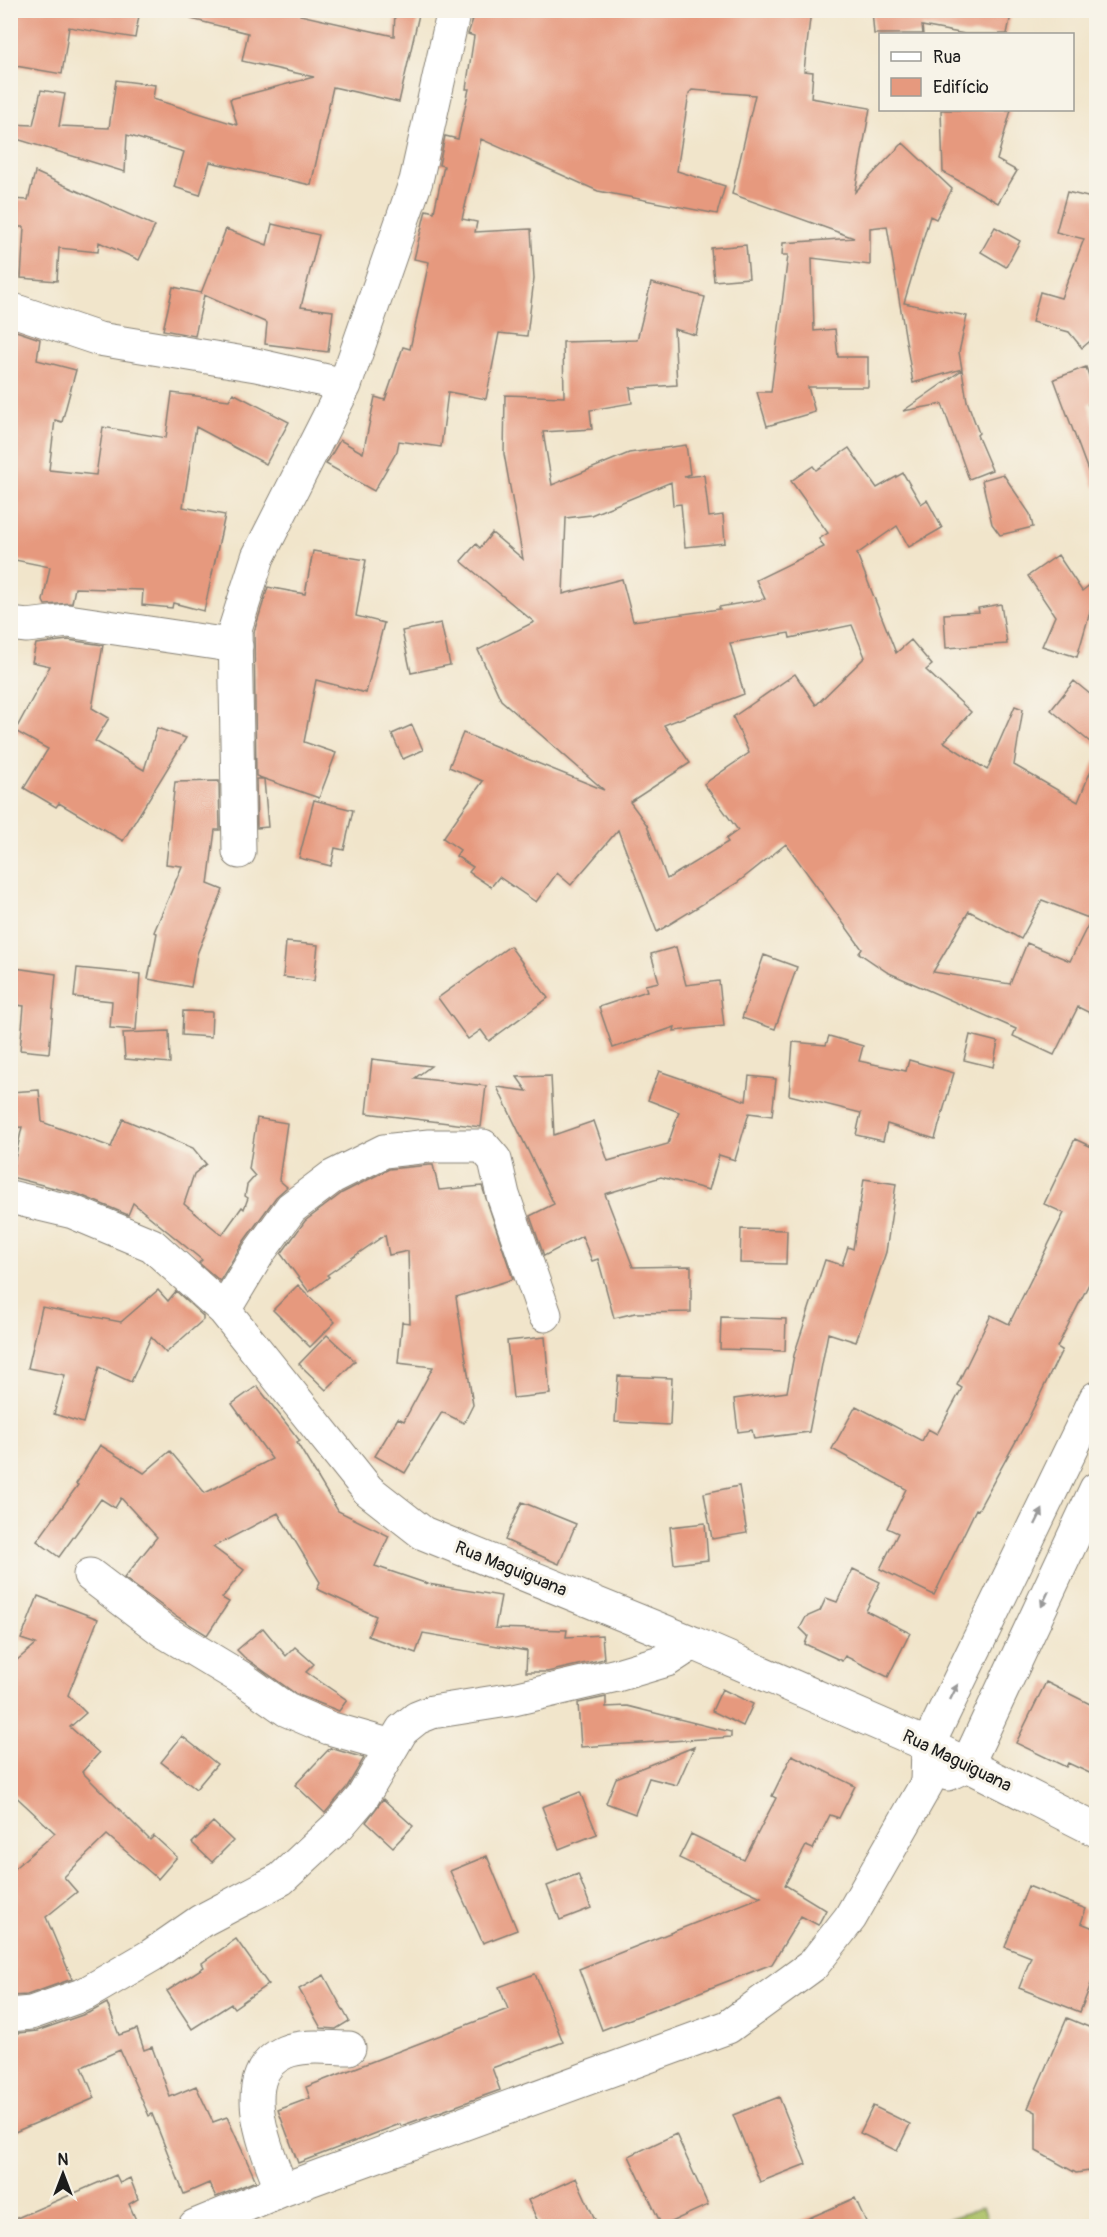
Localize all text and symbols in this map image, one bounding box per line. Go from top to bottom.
legend [879,33,1074,111]
text: Rua [933,46,961,69]
text: Edifício [933,76,989,99]
one-way arrow [1034,1508,1043,1525]
street label: Rua Maguiguana [452,1536,570,1602]
one-way arrow [1040,1591,1049,1608]
one-way arrow [949,1684,958,1701]
street label: Rua Maguiguana [899,1725,1015,1797]
north arrow [33,2144,93,2204]
text: N [58,2150,69,2170]

